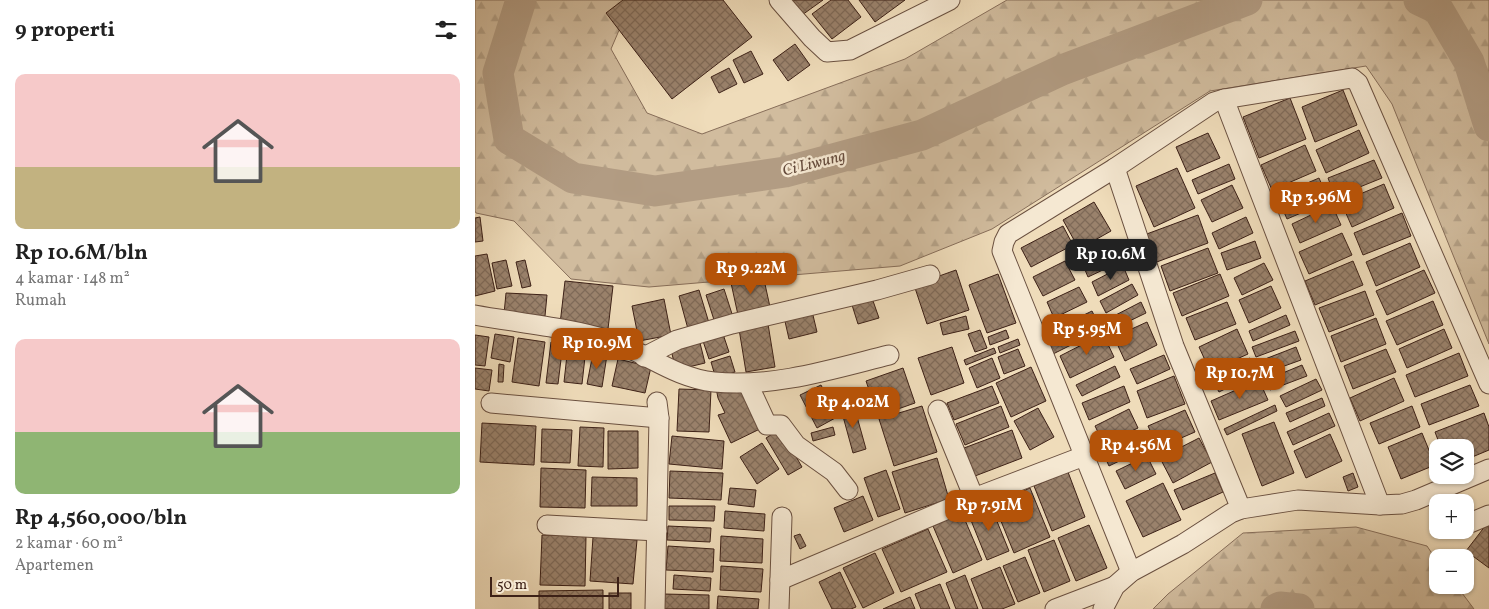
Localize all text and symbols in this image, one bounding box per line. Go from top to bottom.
text: 9 properti [15,16,115,45]
icon: filters [432,16,460,44]
icon: home [193,106,283,196]
water label: Ci Liwung [780,146,848,182]
pin: Rp 3.96M [1264,182,1368,224]
text: Rp 3.96M [1281,187,1351,209]
pin: Rp 10.6M [1059,238,1163,281]
text: Rp 10.6M/bln [15,239,148,268]
text: Rp 10.6M [1076,244,1146,266]
pin: Rp 9.22M [699,252,803,295]
text: Rp 9.22M [716,258,786,280]
text: 4 kamar · 148 m² [15,268,130,290]
text: Rumah [15,290,67,312]
pin: Rp 5.95M [1035,314,1139,356]
text: Rp 5.95M [1053,319,1121,341]
pin: Rp 10.9M [545,328,649,370]
text: Rp 10.9M [562,333,632,355]
pin: Rp 10.7M [1188,358,1292,400]
text: Rp 10.7M [1206,363,1274,385]
icon: home [193,371,283,461]
pin: Rp 4.02M [801,386,905,429]
text: Rp 4.02M [817,392,889,414]
pin: Rp 4.56M [1084,430,1188,472]
text: Rp 4.56M [1101,435,1171,457]
map controls [1429,439,1474,594]
button: layers [1429,439,1474,484]
pin: Rp 7.91M [937,490,1041,532]
button: + [1429,494,1474,539]
text: Rp 7.91M [956,495,1022,517]
text: Rp 4,560,000/bln [15,504,187,533]
text: 2 kamar · 60 m² [15,533,123,555]
button: − [1429,549,1474,594]
text: Apartemen [15,555,94,577]
scale bar [490,574,619,597]
text: 50 m [497,576,527,595]

